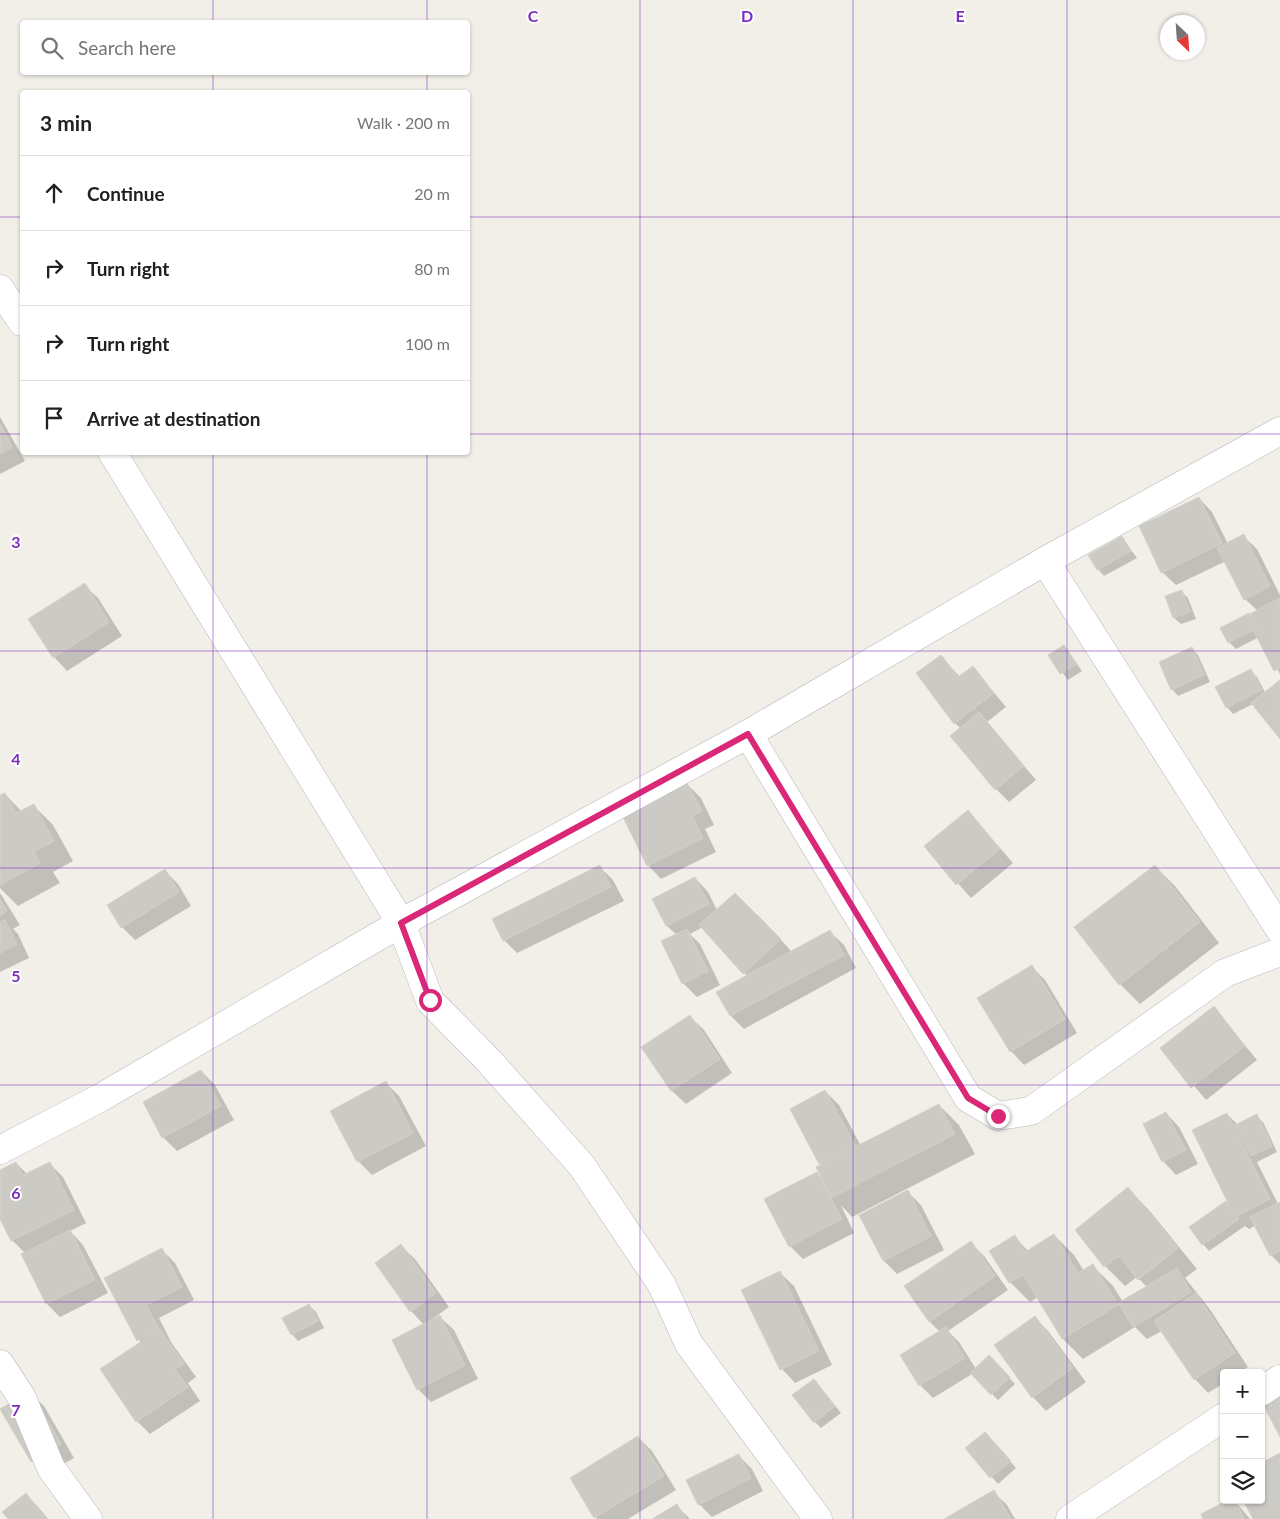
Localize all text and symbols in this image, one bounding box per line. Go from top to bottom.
text: C [528,6,539,25]
text: D [741,6,753,25]
text: E [955,6,965,25]
north arrow [1160,15,1205,60]
search box [20,20,470,75]
icon: search [38,34,66,62]
text: Search here [78,36,176,59]
text: 3 min [40,110,92,135]
text: Walk · 200 m [357,113,450,132]
icon: ahead [40,179,68,207]
text: Continue [87,182,165,205]
text: 20 m [414,184,450,203]
icon: right [40,254,68,282]
text: Turn right [87,257,169,280]
text: 80 m [414,259,450,278]
icon: right [40,329,68,357]
text: Turn right [87,332,169,355]
text: 100 m [405,334,450,353]
icon: arrive [40,404,68,432]
text: Arrive at destination [87,407,260,430]
text: 3 [11,532,21,551]
text: 4 [11,749,21,768]
text: 5 [11,966,21,985]
route start [419,989,442,1012]
route end [987,1105,1010,1128]
text: 6 [11,1183,21,1202]
map controls [1220,1369,1265,1504]
button: + [1220,1369,1265,1414]
text: 7 [11,1400,21,1419]
button: − [1220,1414,1265,1459]
button: layers [1220,1459,1265,1504]

